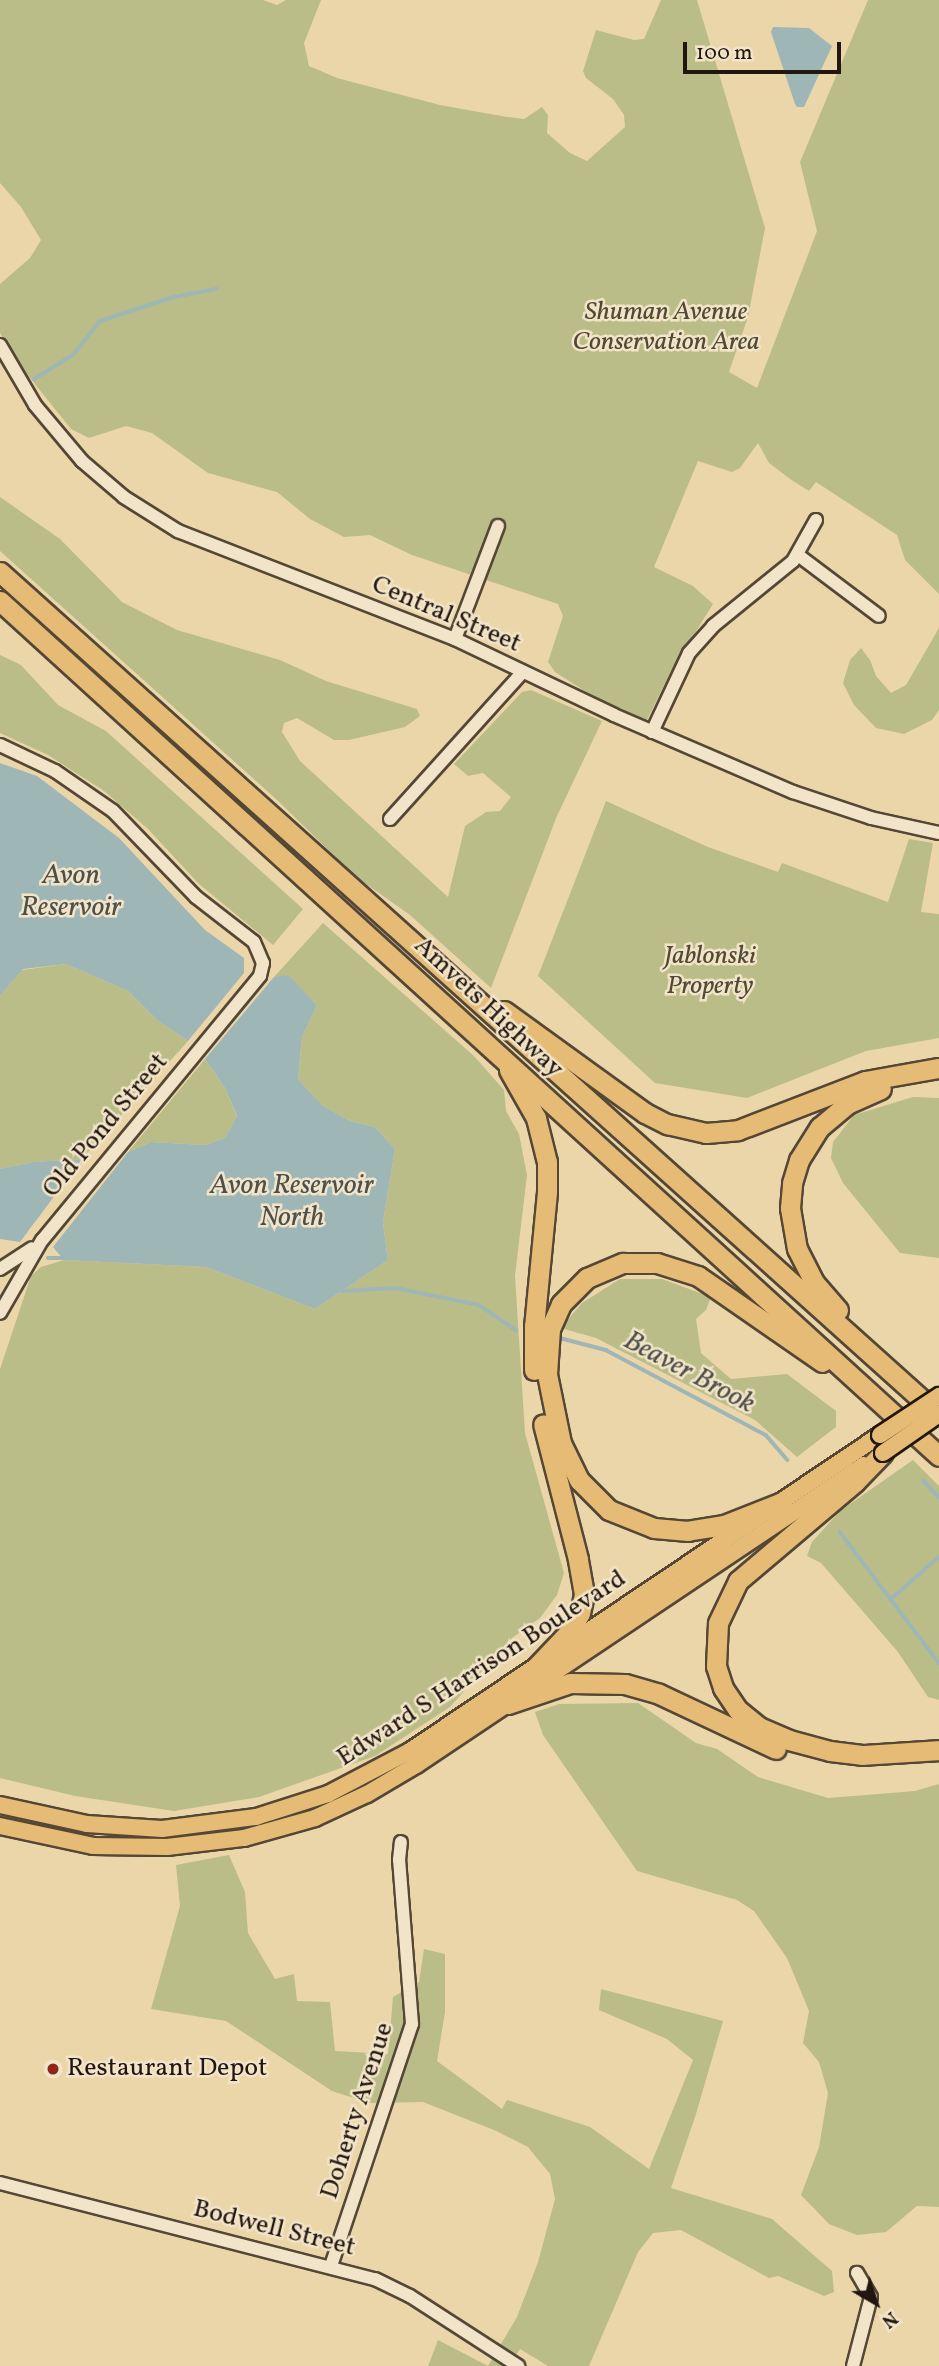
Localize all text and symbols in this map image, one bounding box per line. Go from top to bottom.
scale bar [687,28,844,72]
text: 100 m [696,39,753,68]
park label: Shuman Avenue Conservation Area [572,297,760,358]
street label: Central Street [367,570,525,660]
water label: Avon Reservoir [20,859,122,925]
street label: Amvets Highway [407,931,569,1085]
park label: Jablonski Property [664,941,756,1002]
street label: Old Pond Street [37,1048,175,1204]
water label: Avon Reservoir North [210,1169,374,1235]
water label: Beaver Brook [618,1324,760,1422]
street label: Edward S Harrison Boulevard [332,1564,632,1774]
street label: Doherty Avenue [315,2018,401,2204]
place label: Restaurant Depot [67,2053,267,2085]
marker: Restaurant Depot [45,2061,61,2077]
street label: Bodwell Street [190,2194,358,2264]
north arrow [841,2268,911,2338]
text: N [876,2305,903,2334]

